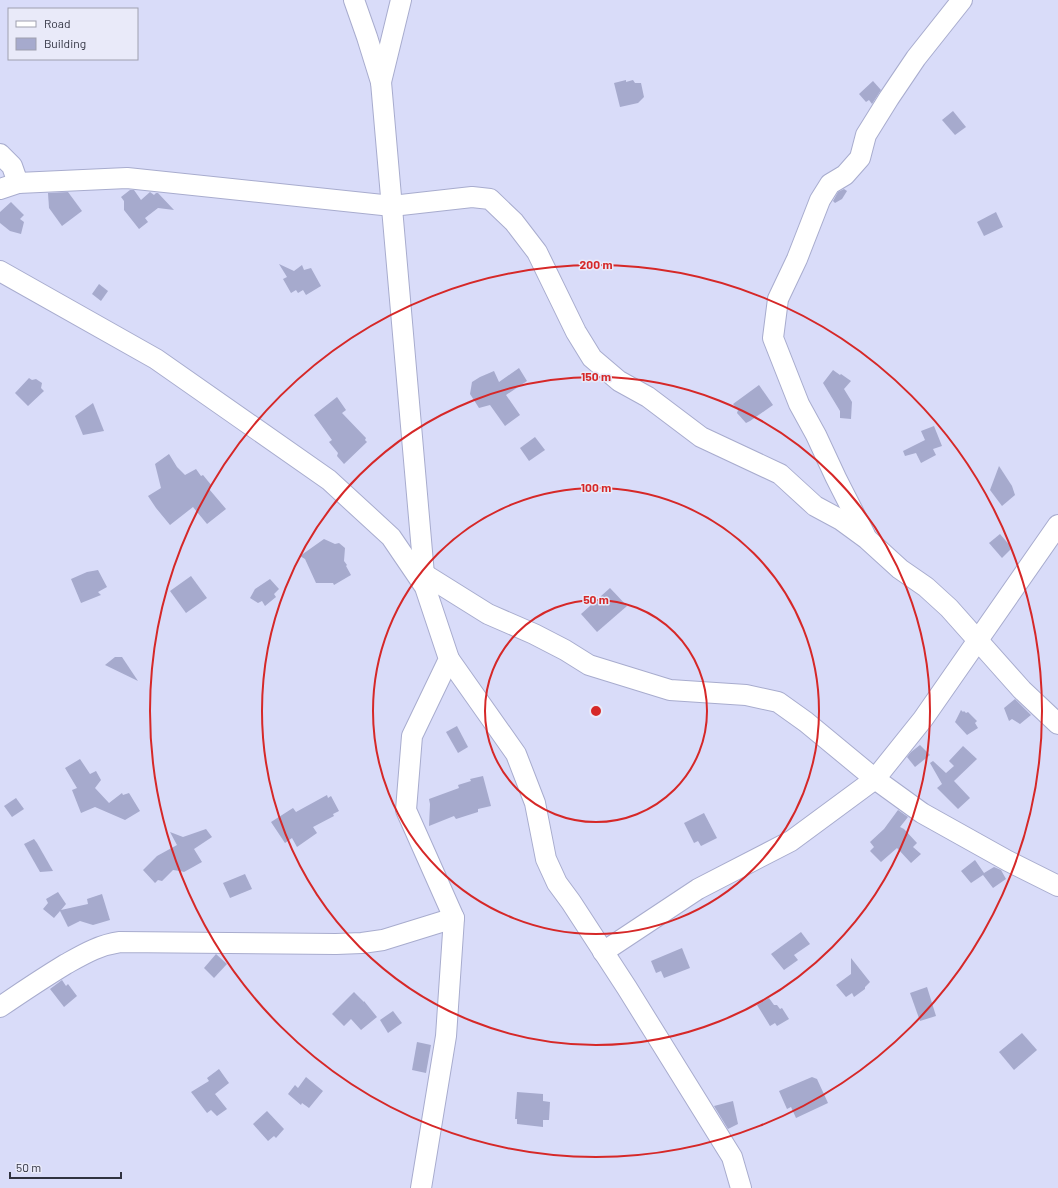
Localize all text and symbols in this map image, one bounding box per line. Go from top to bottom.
legend [8,8,138,60]
text: Road [44,16,71,30]
text: Building [44,36,86,50]
text: 200 m [580,257,612,271]
text: 150 m [581,369,611,383]
text: 100 m [581,480,611,494]
text: 50 m [583,592,609,606]
centre of rings [589,704,603,718]
scale bar [10,1154,121,1180]
text: 50 m [16,1160,41,1174]

